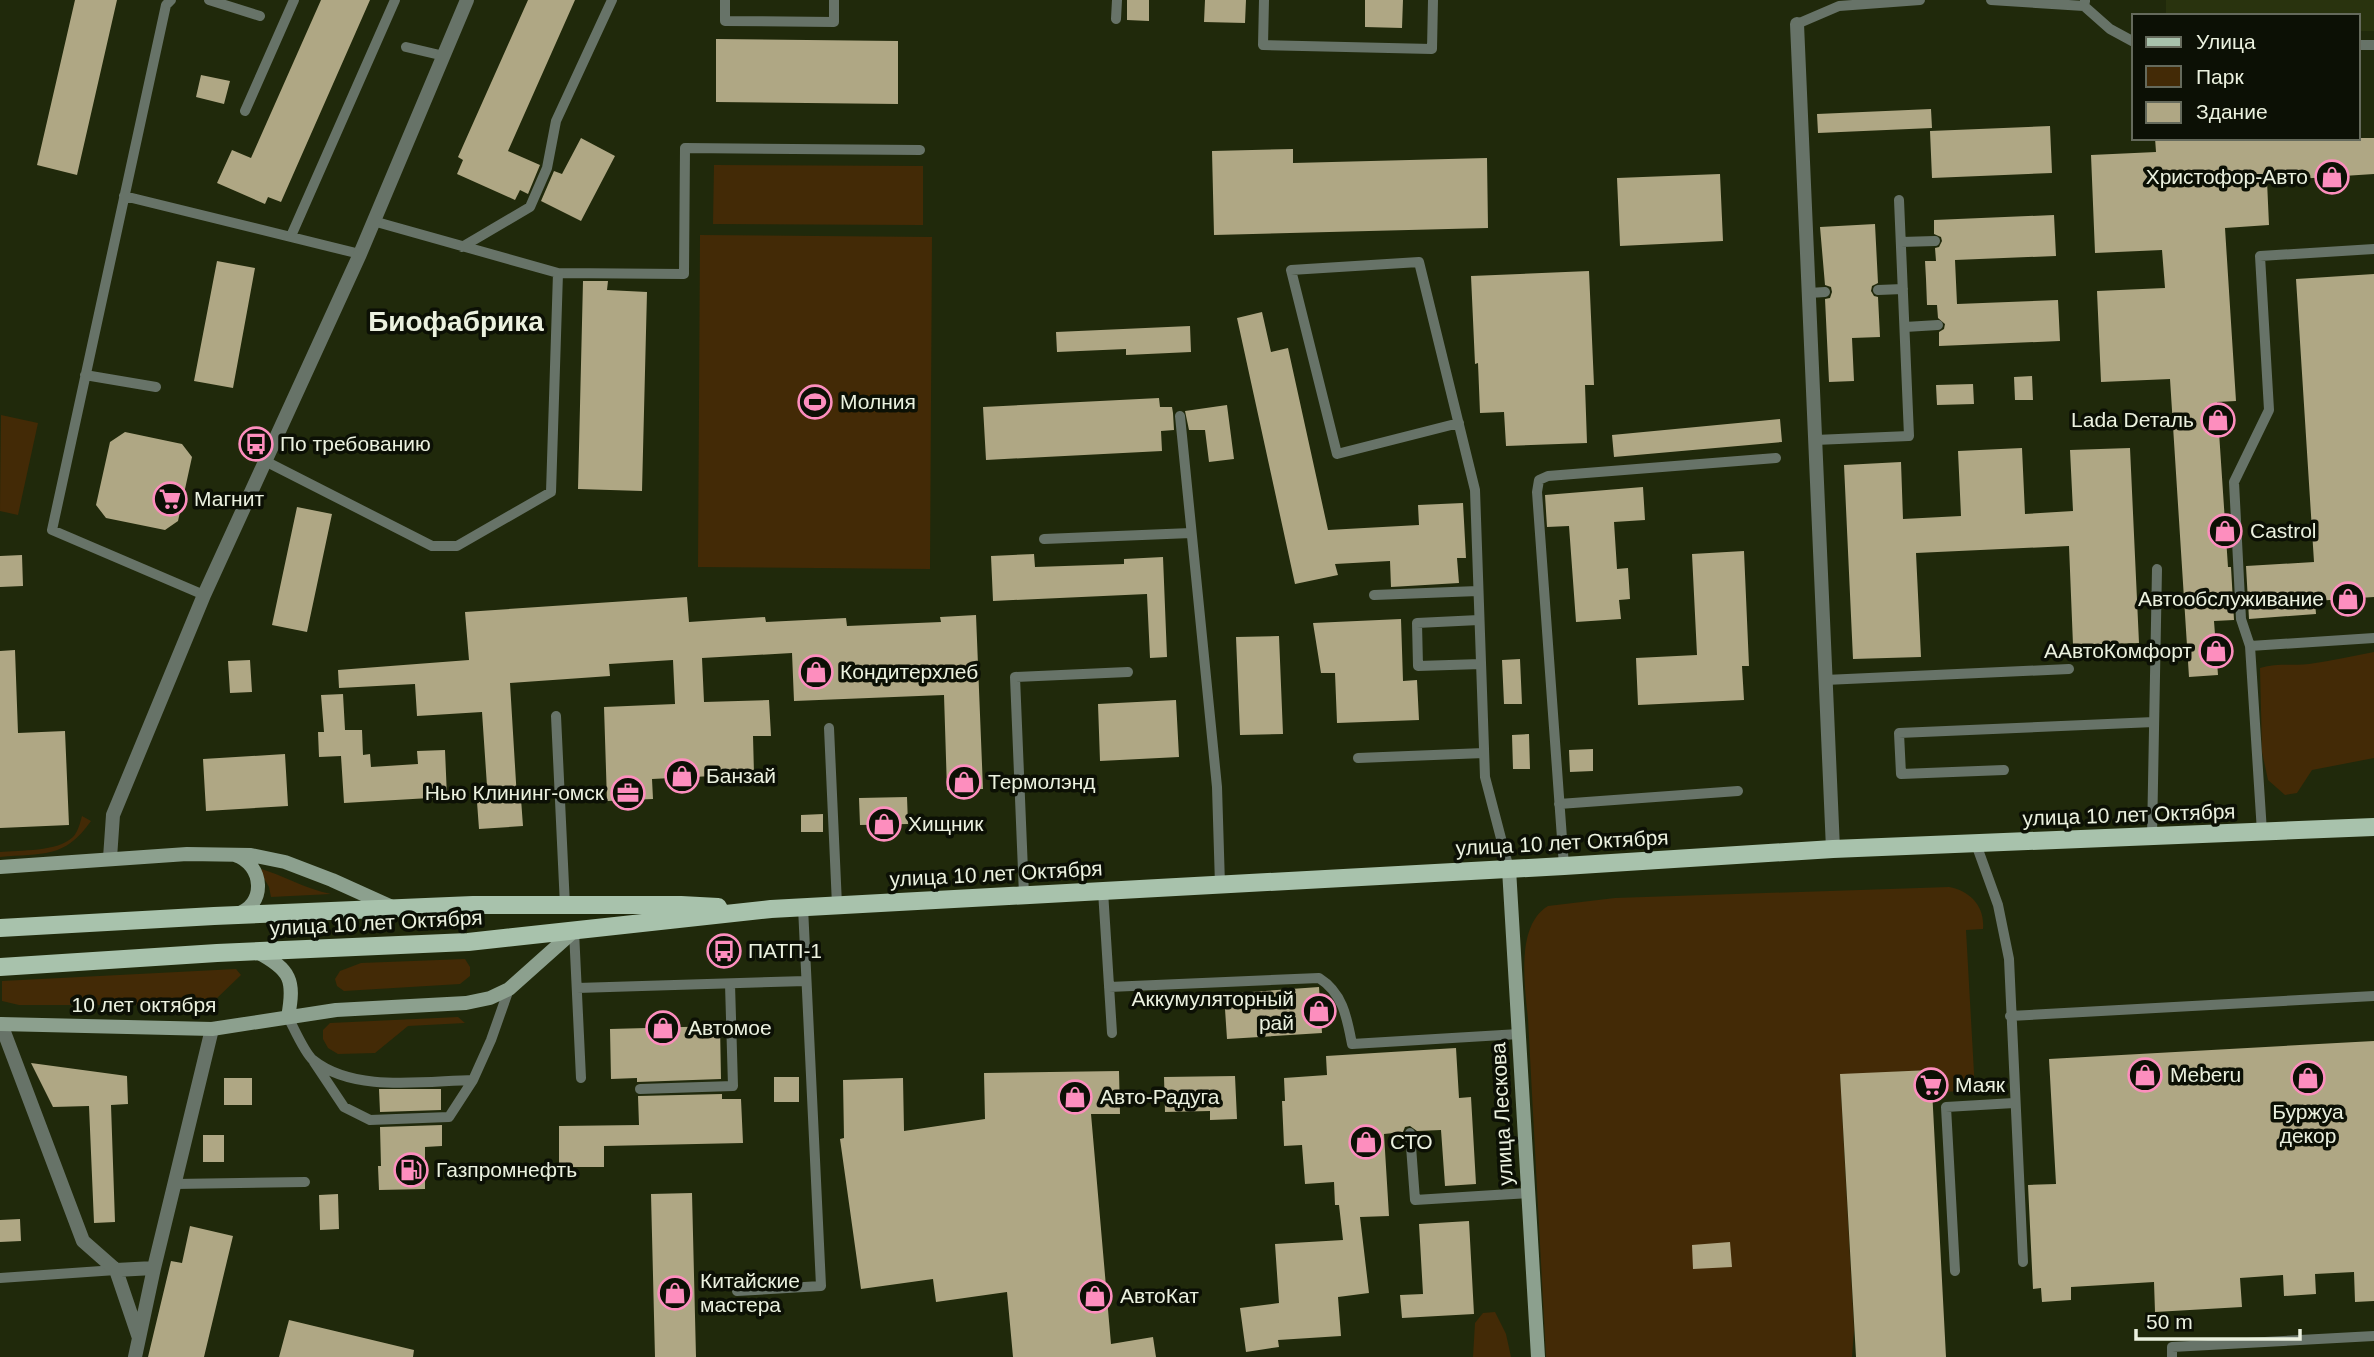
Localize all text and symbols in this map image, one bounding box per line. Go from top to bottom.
legend [2132,14,2360,140]
text: Улица [2196,30,2256,53]
text: Парк [2196,65,2244,88]
text: Здание [2196,100,2268,123]
shop icon: Христофор-Авто [2313,158,2351,196]
place label: Христофор-Авто [2146,165,2308,188]
district label: Биофабрика [368,306,544,337]
sports icon: Молния [796,383,834,421]
place label: Молния [840,390,916,413]
shop icon: Lada Dеталь [2199,401,2237,439]
place label: Lada Dеталь [2071,408,2194,431]
bus stop icon: По требованию [237,425,275,463]
place label: По требованию [280,432,431,455]
supermarket icon: Магнит [151,480,189,518]
place label: Магнит [194,487,264,510]
shop icon: Castrol [2206,512,2244,550]
place label: Castrol [2250,519,2317,542]
shop icon: Автообслуживание [2329,580,2367,618]
place label: Автообслуживание [2138,587,2324,610]
shop icon: ААвтоКомфорт [2197,632,2235,670]
place label: ААвтоКомфорт [2044,639,2192,662]
shop icon: Кондитерхлеб [797,653,835,691]
place label: Кондитерхлеб [840,660,978,683]
shop icon: Банзай [663,757,701,795]
shop icon: Термолэнд [945,763,983,801]
place label: Банзай [706,764,776,787]
place label: Термолэнд [988,770,1095,793]
office icon: Нью Клининг-омск [609,774,647,812]
place label: Нью Клининг-омск [425,781,605,804]
street label: улица 10 лет Октября [2022,799,2236,830]
shop icon: Хищник [865,805,903,843]
place label: Хищник [908,812,984,835]
street label: улица 10 лет Октября [1455,825,1669,860]
street label: улица 10 лет Октября [889,856,1103,891]
street label: улица 10 лет Октября [269,905,483,940]
bus stop icon: ПАТП-1 [705,932,743,970]
place label: ПАТП-1 [748,939,822,962]
place label: Аккумуляторный рай [1132,987,1294,1034]
shop icon: Аккумуляторный рай [1300,992,1338,1030]
street label: 10 лет октября [72,993,216,1016]
shop icon: Автомое [644,1009,682,1047]
place label: Автомое [688,1016,772,1039]
street label: улица Лескова [1486,1042,1517,1186]
shop icon: Meberu [2126,1056,2164,1094]
shop icon: Буржуа декор [2289,1059,2327,1097]
place label: Meberu [2170,1063,2241,1086]
supermarket icon: Маяк [1912,1066,1950,1104]
place label: Маяк [1955,1073,2006,1096]
shop icon: Авто-Радуга [1056,1078,1094,1116]
place label: Авто-Радуга [1100,1085,1220,1108]
place label: Буржуа декор [2272,1100,2344,1147]
shop icon: СТО [1347,1123,1385,1161]
place label: СТО [1390,1130,1433,1153]
fuel station icon: Газпромнефть [392,1151,430,1189]
place label: Газпромнефть [436,1158,577,1181]
place label: Китайские мастера [700,1269,800,1316]
shop icon: Китайские мастера [656,1274,694,1312]
shop icon: АвтоКат [1076,1277,1114,1315]
place label: АвтоКат [1120,1284,1199,1307]
scale bar [2136,1298,2300,1342]
text: 50 m [2146,1310,2193,1333]

